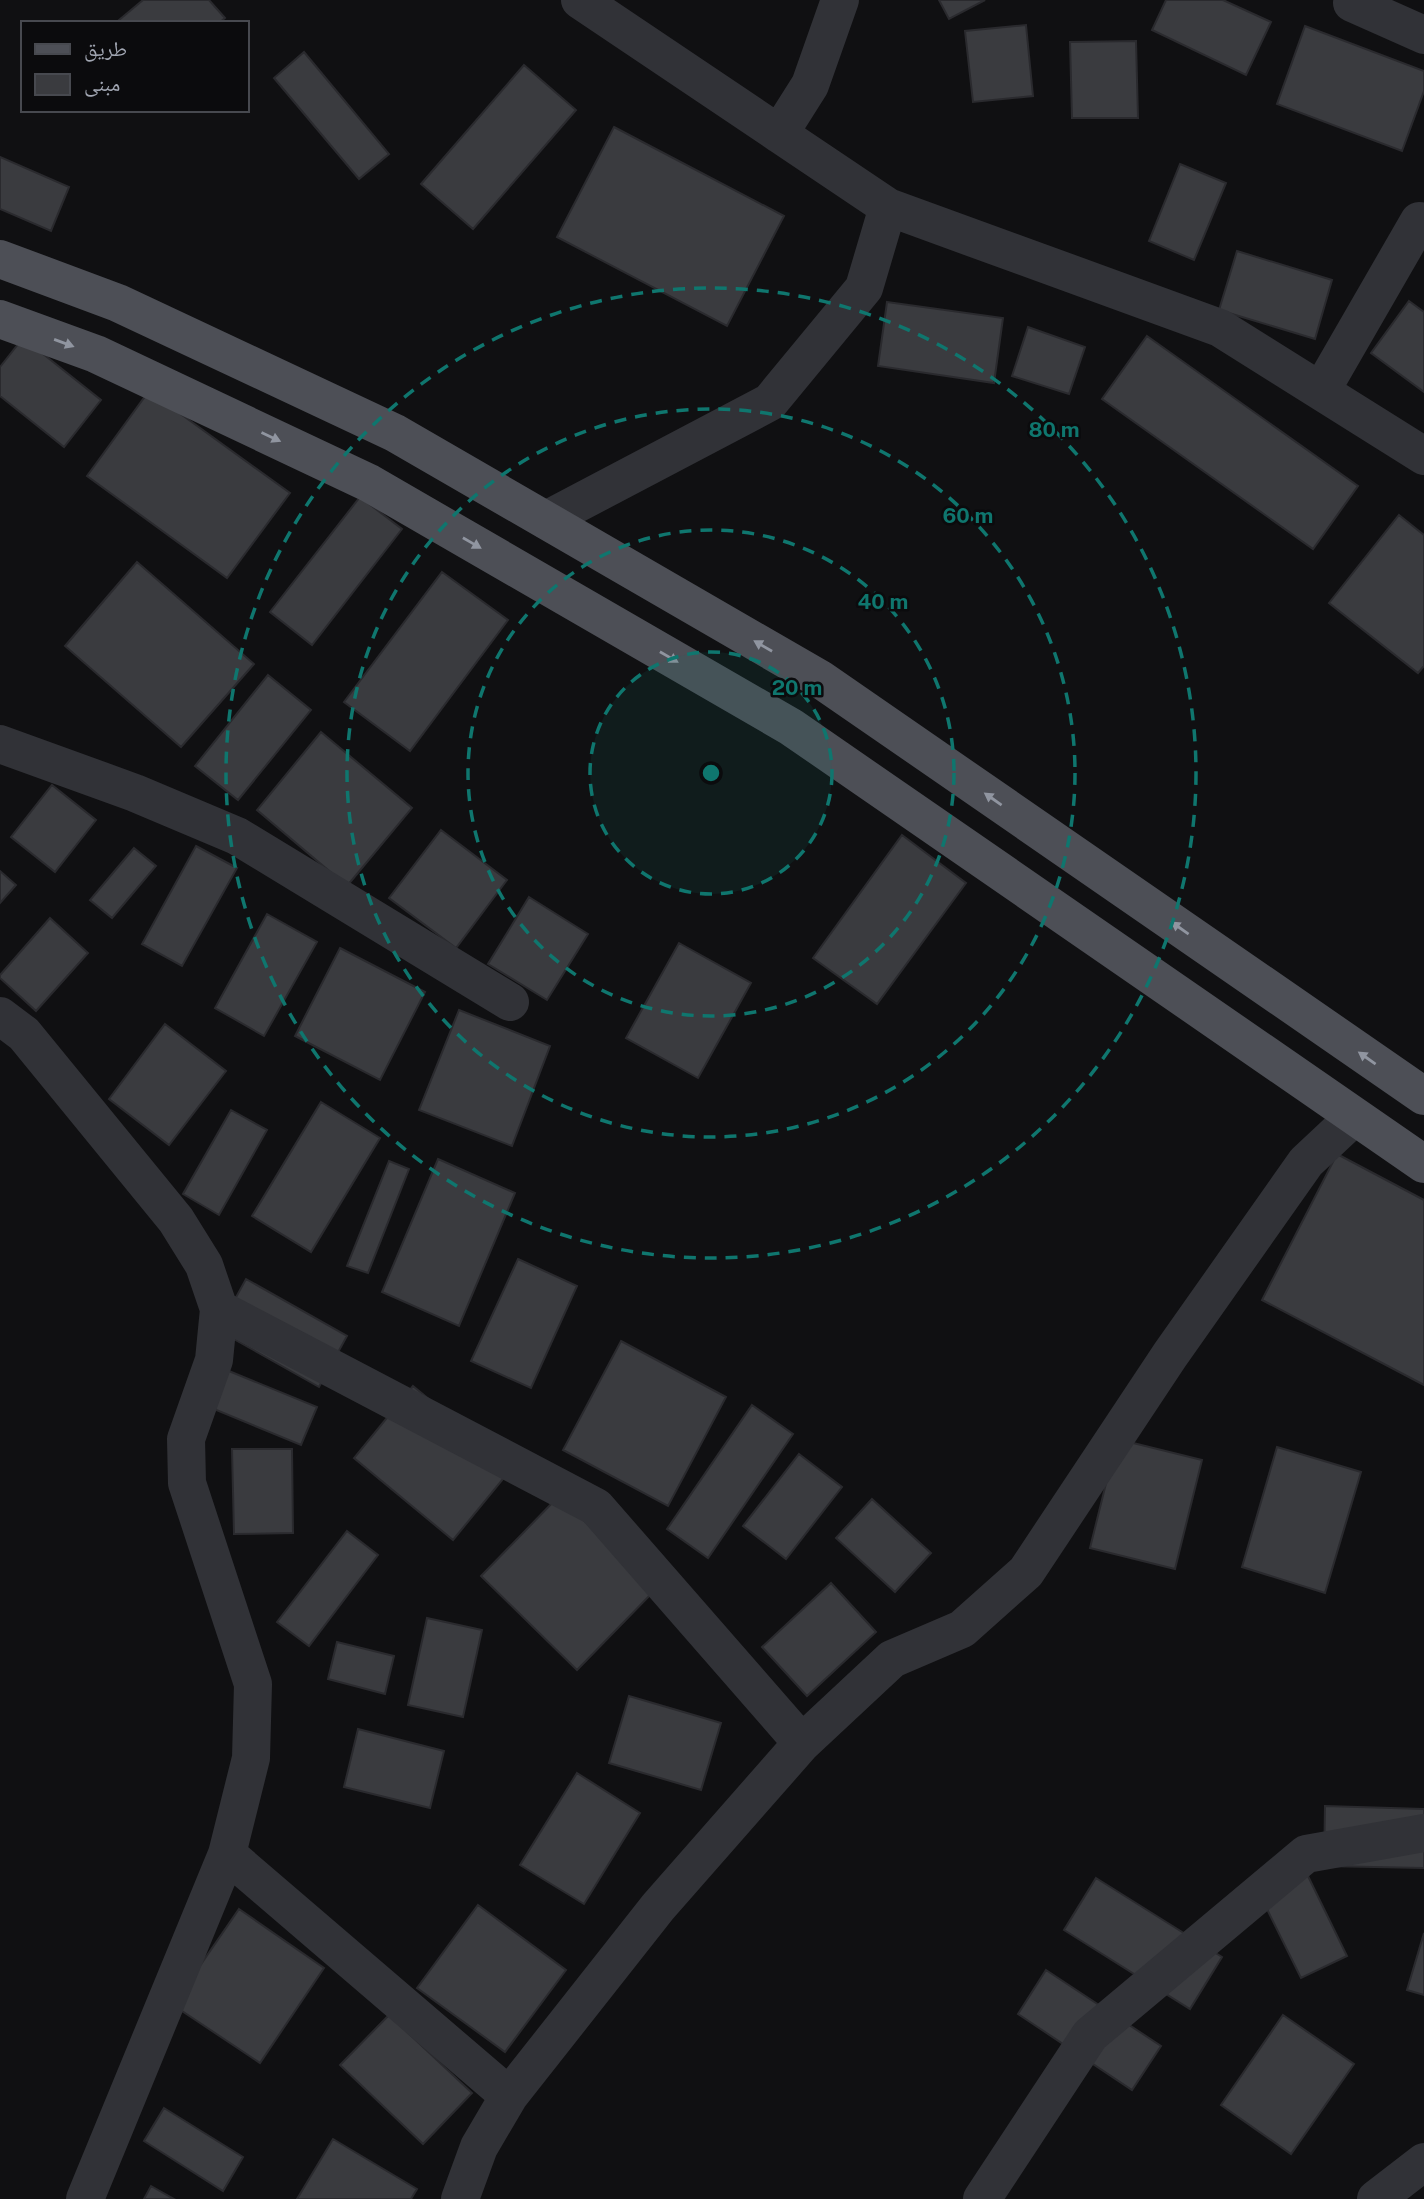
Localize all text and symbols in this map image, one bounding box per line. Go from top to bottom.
legend [21,21,248,112]
text: طريق [84,36,127,62]
text: مبنى [84,71,120,97]
one-way arrow [54,338,75,349]
text: 80 m [1028,417,1080,442]
one-way arrow [261,431,281,443]
text: 60 m [943,503,993,528]
one-way arrow [463,537,482,549]
text: 40 m [858,589,908,614]
one-way arrow [753,640,773,652]
one-way arrow [659,651,679,663]
text: 20 m [772,675,822,700]
centre of rings [699,761,723,785]
one-way arrow [984,792,1002,806]
one-way arrow [1171,921,1189,935]
one-way arrow [1358,1052,1377,1065]

